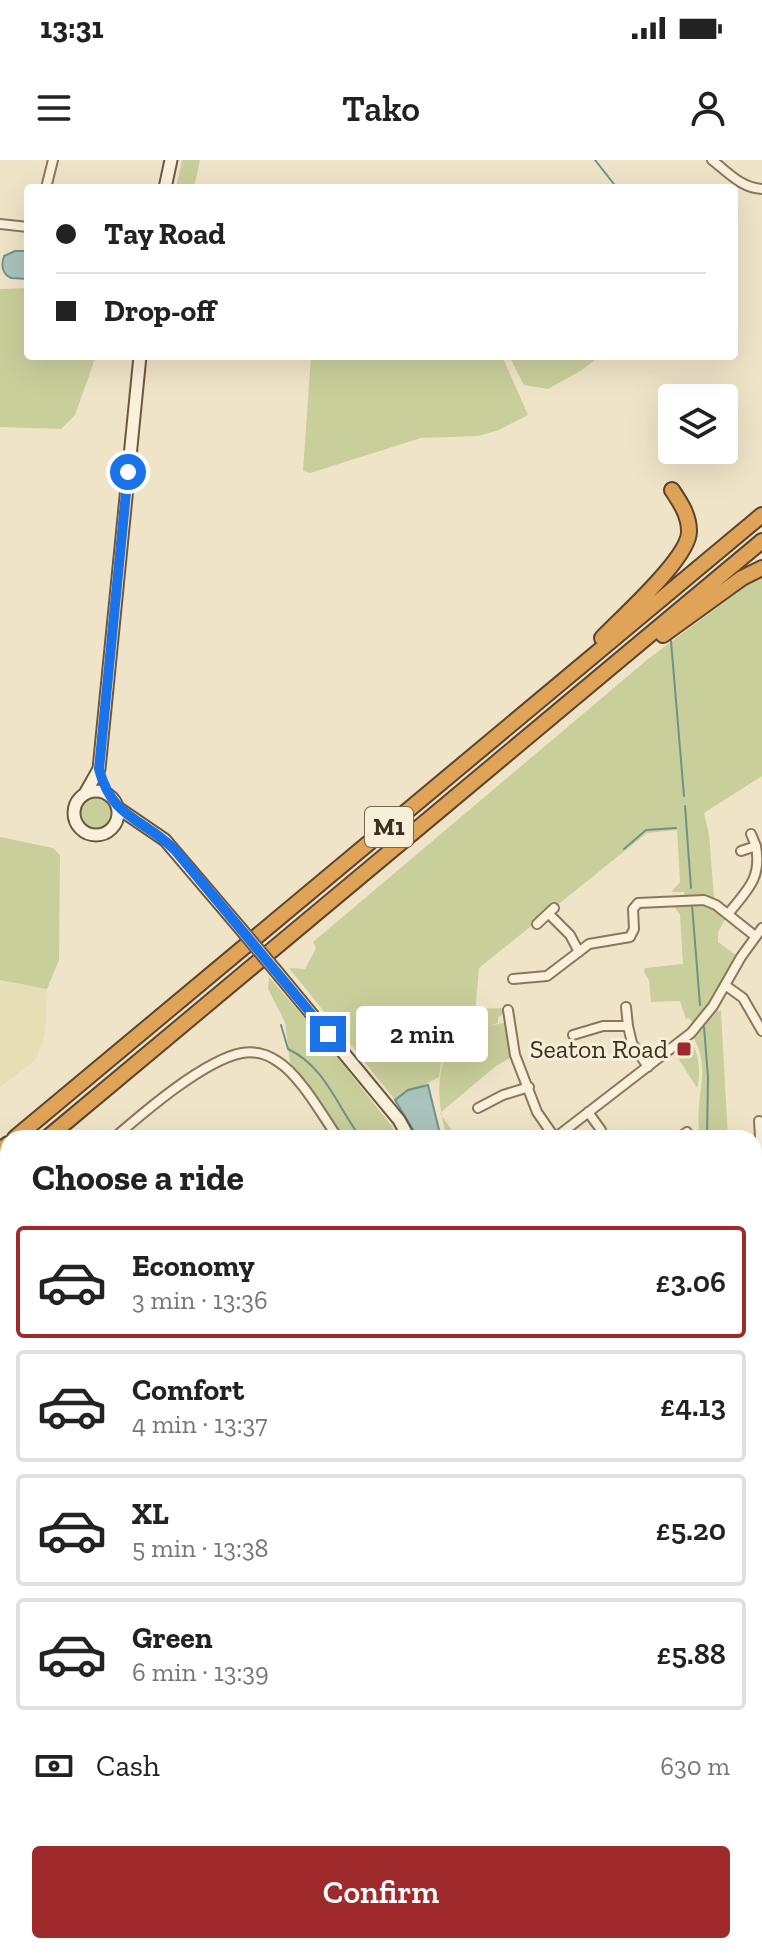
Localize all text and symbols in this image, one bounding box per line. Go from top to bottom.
text: 13:31 [40,10,104,46]
icon: menu [32,86,76,130]
icon: person [686,86,730,130]
text: Tako [342,87,420,130]
text: Tay Road [104,216,225,252]
text: Drop-off [104,293,216,329]
map controls [658,384,738,464]
button: layers [658,384,738,464]
route start [110,454,146,490]
road number: M1 [365,807,413,847]
callout: 2 min [356,1006,488,1062]
route end [310,1016,346,1052]
text: 2 min [390,1018,454,1050]
place label: Seaton Road [530,1033,668,1065]
marker: Seaton Road [675,1040,693,1058]
text: Choose a ride [32,1156,244,1199]
icon: car [36,1246,108,1318]
text: Economy [132,1248,255,1284]
text: £3.06 [656,1264,726,1300]
text: 3 min · 13:36 [132,1284,268,1316]
icon: car [36,1370,108,1442]
text: Comfort [132,1372,244,1408]
text: £4.13 [660,1388,726,1424]
text: 4 min · 13:37 [132,1408,268,1440]
icon: car [36,1494,108,1566]
text: XL [132,1496,169,1532]
text: £5.20 [656,1512,726,1548]
text: 5 min · 13:38 [132,1532,269,1564]
icon: car [36,1618,108,1690]
text: Green [132,1620,212,1656]
text: £5.88 [656,1636,726,1672]
text: 6 min · 13:39 [132,1656,269,1688]
icon: cash [32,1744,76,1788]
text: Cash [96,1748,160,1784]
text: 630 m [660,1750,730,1782]
button: Confirm [32,1846,730,1938]

